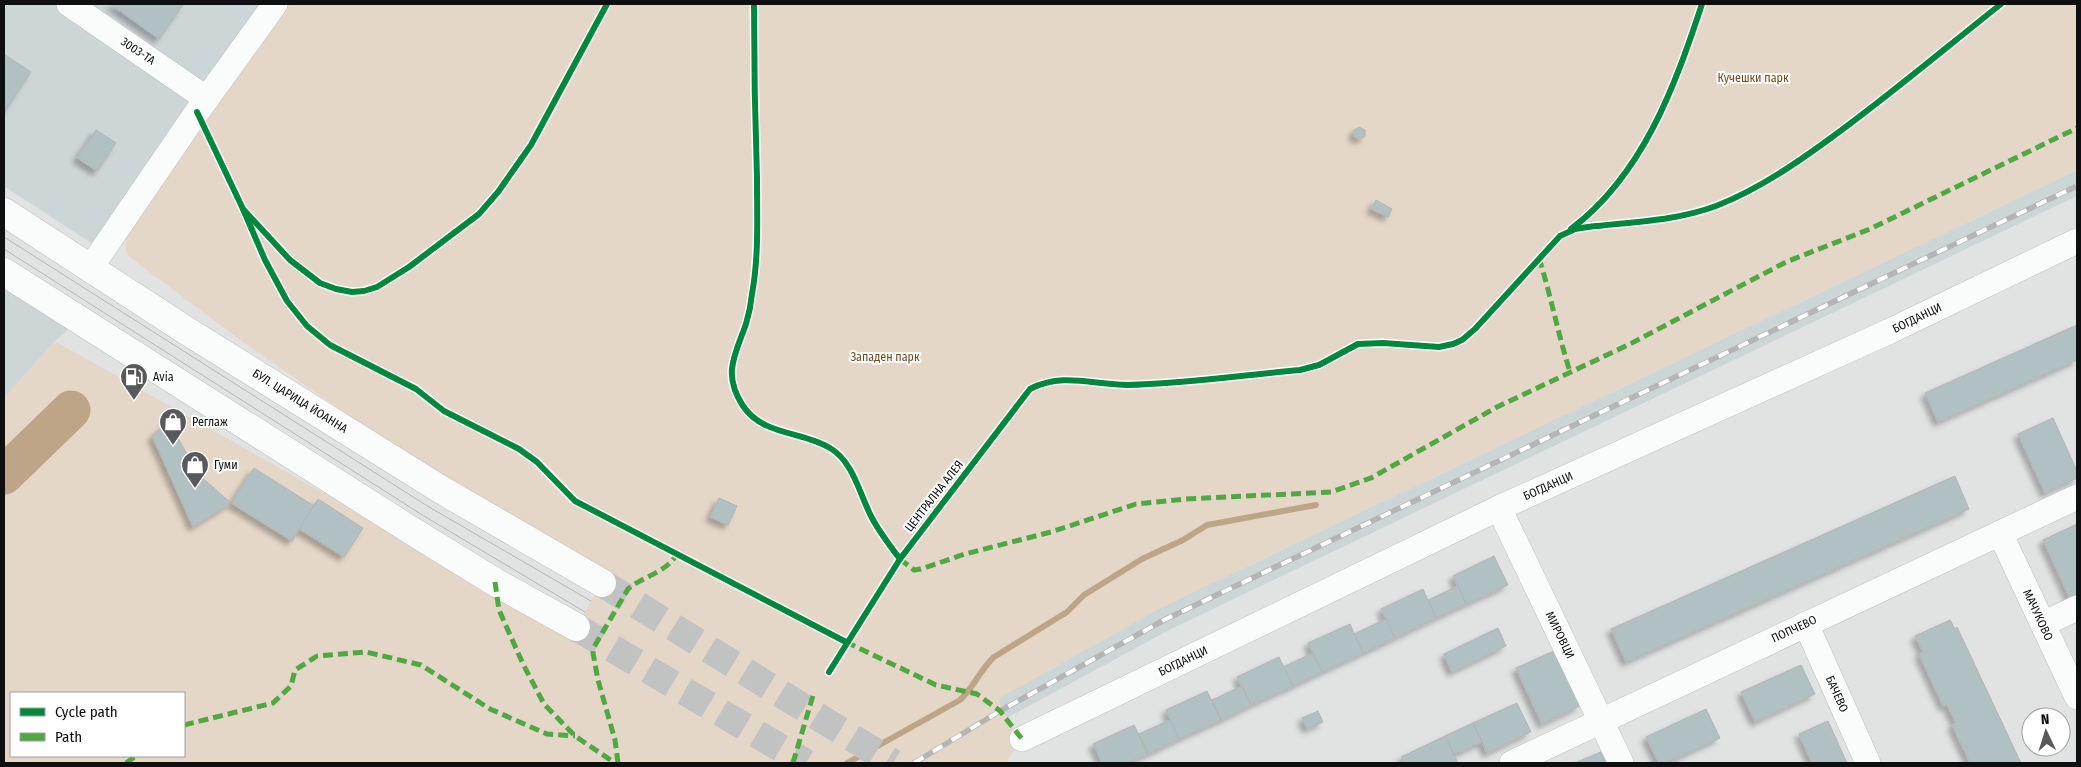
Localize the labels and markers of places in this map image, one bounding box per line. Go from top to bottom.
fuel station icon: Avia [119,362,149,401]
place label: Avia [153,370,174,384]
shop icon: Реглаж [158,407,188,446]
place label: Реглаж [192,415,228,429]
shop icon: Гуми [180,450,210,489]
place label: Гуми [214,458,238,472]

